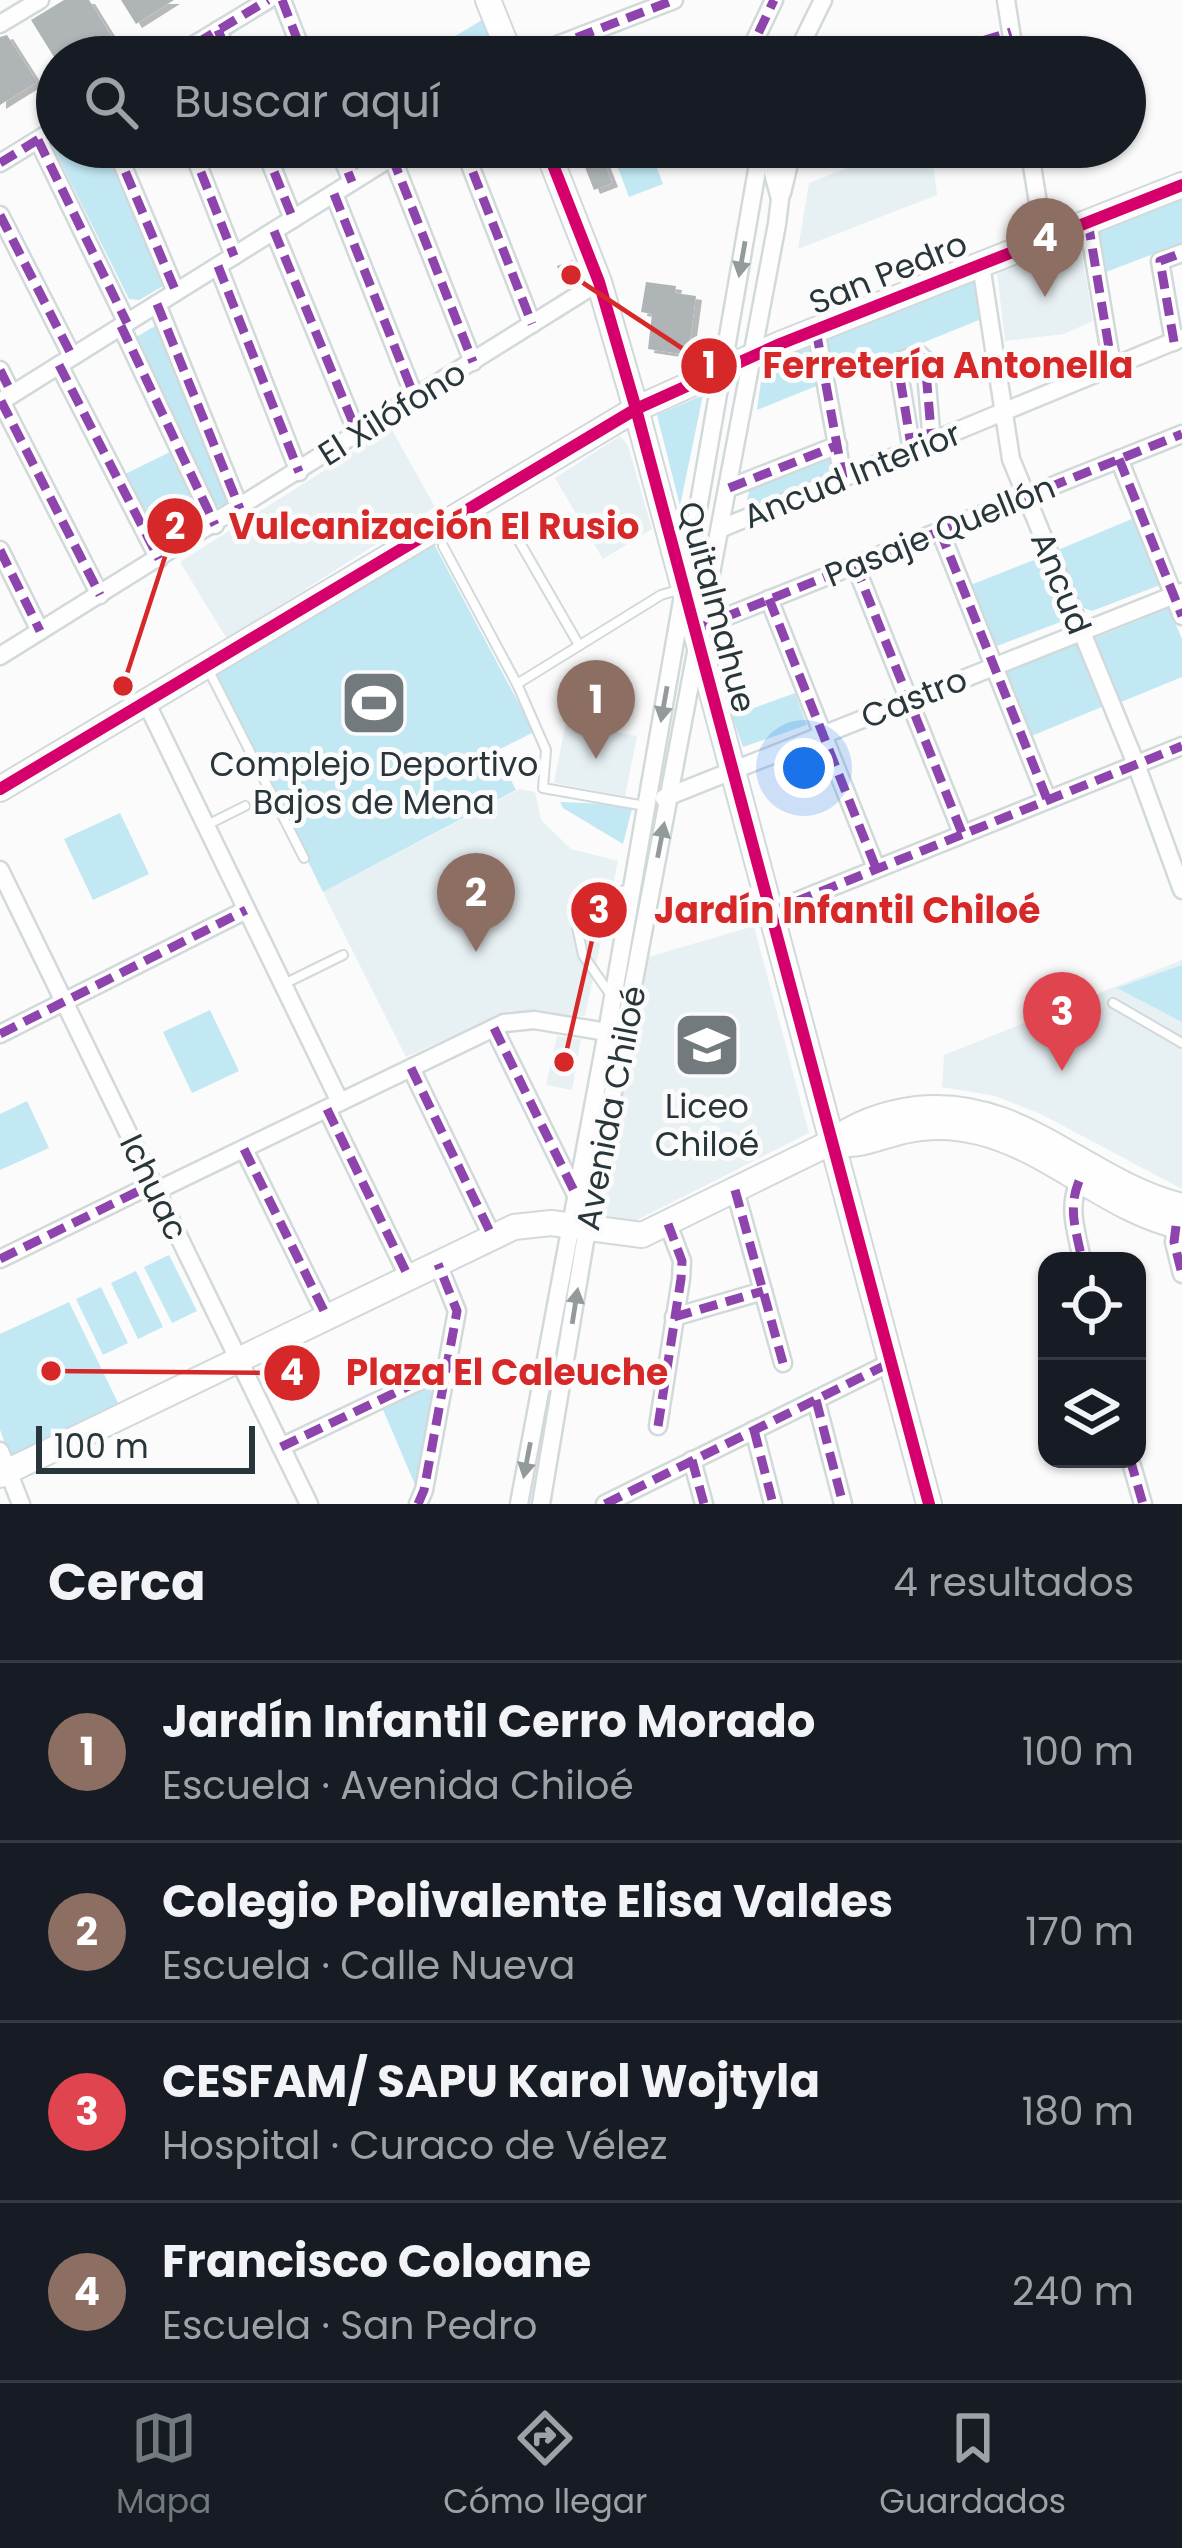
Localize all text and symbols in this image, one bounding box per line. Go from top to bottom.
search box [36,36,1146,168]
icon: search [78,69,144,135]
text: Buscar aquí [174,70,441,133]
pin: 4 [1006,198,1084,297]
street label: San Pedro [802,220,974,326]
one-way arrow [732,241,751,278]
callout: Ferretería Antonella [679,330,1158,402]
text: 1 [702,340,716,391]
text: Ferretería Antonella [762,340,1134,391]
street label: El Xilófono [309,349,475,477]
street label: Ancud Interior [736,410,968,540]
street label: Pasaje Quellón [818,463,1062,599]
callout: Vulcanización El Rusio [145,490,664,562]
street label: Quitalmahue [666,496,768,718]
text: 2 [165,501,185,552]
text: Vulcanización El Rusio [229,501,639,552]
street label: Ancud [1019,525,1103,641]
street label: Castro [854,656,974,740]
pin: 1 [557,660,635,759]
sports icon: Complejo Deportivo Bajos de Mena [339,668,409,738]
one-way arrow [655,686,674,723]
your location [774,738,834,798]
place label: Complejo Deportivo Bajos de Mena [210,741,538,826]
one-way arrow [652,820,671,858]
pin: 2 [437,853,515,952]
callout: Jardín Infantil Chiloé [569,874,1064,946]
text: 3 [588,885,610,936]
text: Jardín Infantil Chiloé [654,885,1040,936]
pin: 3 [1023,972,1101,1071]
street label: Avenida Chiloé [564,982,658,1234]
school or university icon: Liceo Chiloé [672,1010,742,1080]
place label: Liceo Chiloé [655,1083,759,1168]
street label: Ichuac [108,1126,200,1248]
map controls [1038,1252,1146,1468]
button: locate [1038,1252,1146,1360]
one-way arrow [566,1286,584,1324]
callout: Plaza El Caleuche [262,1337,693,1409]
text: 4 [280,1347,304,1398]
text: Plaza El Caleuche [346,1347,668,1398]
button: layers [1038,1360,1146,1468]
scale bar [36,1420,255,1473]
text: 100 m [54,1423,149,1470]
one-way arrow [517,1441,536,1479]
text: Cerca [48,1546,206,1618]
text: 4 resultados [893,1555,1134,1610]
text: Jardín Infantil Cerro Morado [162,1690,816,1753]
text: 1 [80,1724,94,1779]
text: 100 m [1022,1724,1134,1779]
text: Escuela · Avenida Chiloé [162,1758,634,1813]
text: Colegio Polivalente Elisa Valdes [162,1870,893,1933]
text: 2 [76,1904,98,1959]
text: 170 m [1025,1904,1134,1959]
text: Escuela · Calle Nueva [162,1938,575,1993]
text: CESFAM/ SAPU Karol Wojtyla [162,2050,820,2113]
text: 3 [75,2084,99,2139]
text: 180 m [1022,2084,1134,2139]
text: Hospital · Curaco de Vélez [162,2118,668,2173]
text: Francisco Coloane [162,2230,591,2293]
text: 4 [74,2264,100,2319]
text: 240 m [1012,2264,1134,2319]
text: Escuela · San Pedro [162,2298,538,2353]
tab: Mapa [116,2405,211,2527]
tab: Cómo llegar [443,2405,647,2527]
tab: Guardados [879,2405,1066,2527]

